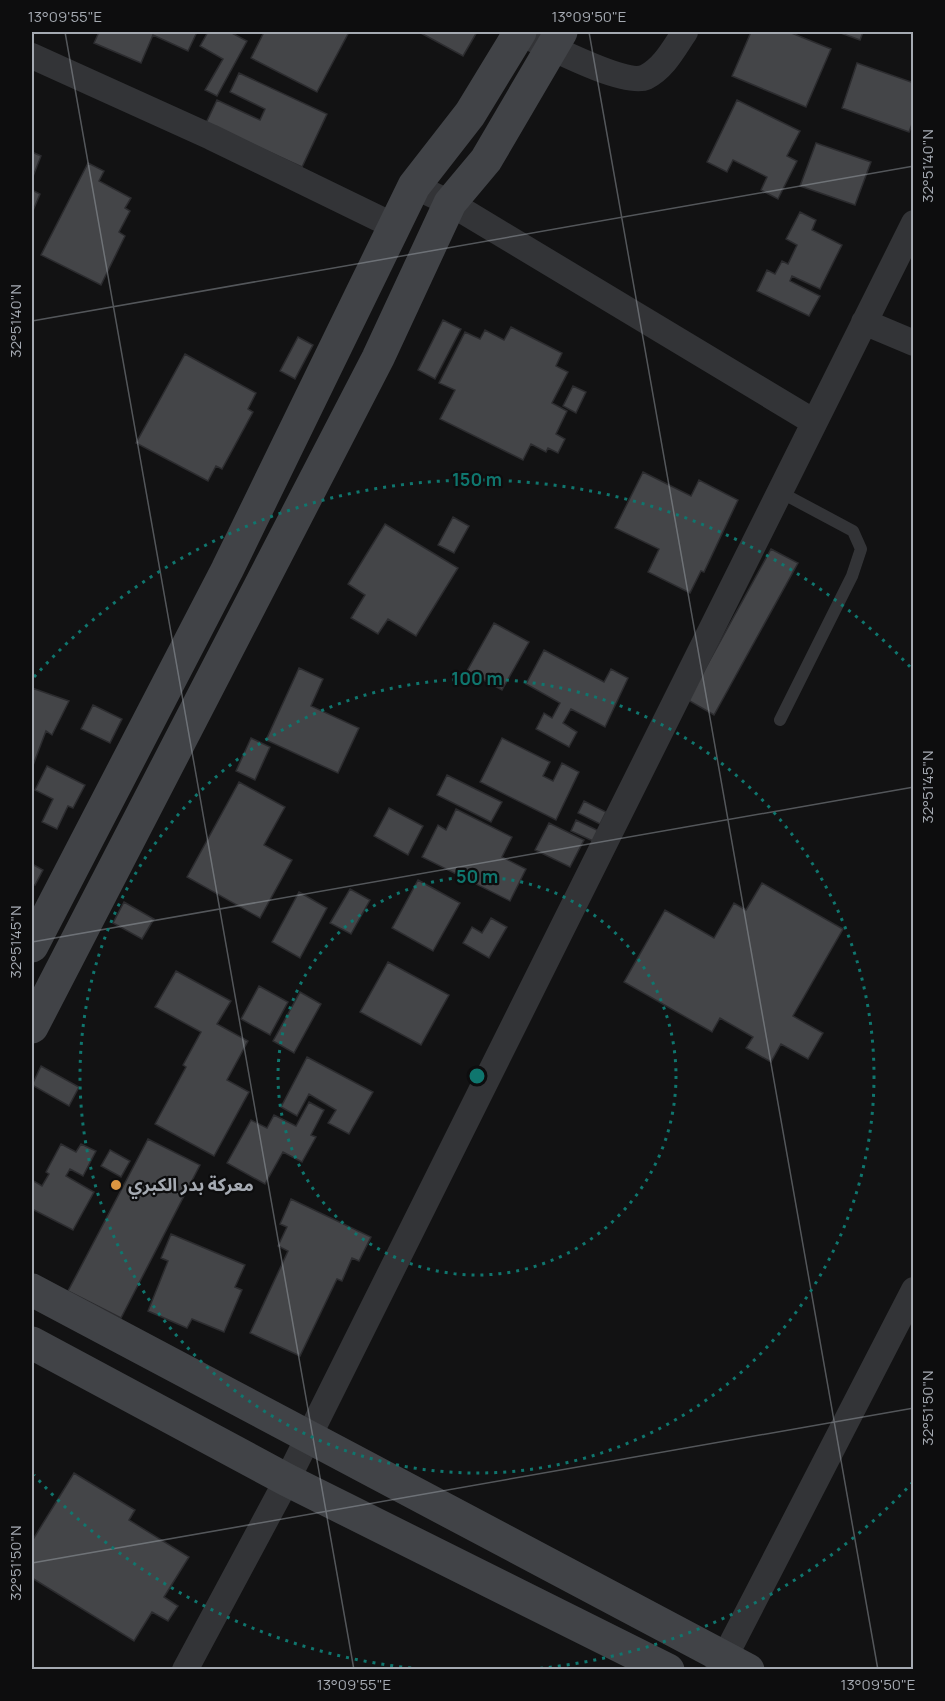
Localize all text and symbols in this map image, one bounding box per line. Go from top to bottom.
text: 13°09'55"E [28,6,102,27]
text: 13°09'50"E [552,6,626,27]
text: 32°51'40"N [917,129,938,203]
text: 32°51'40"N [5,284,26,358]
text: 150 m [452,467,502,491]
text: 100 m [451,666,503,690]
text: 32°51'45"N [917,750,938,824]
text: 50 m [456,864,498,888]
text: 32°51'45"N [5,905,26,979]
centre of rings [467,1066,487,1086]
place label: معركة بدر الكبري [128,1172,254,1199]
marker: معركة بدر الكبري [109,1178,123,1192]
text: 32°51'50"N [917,1370,938,1446]
text: 32°51'50"N [5,1525,26,1601]
text: 13°09'55"E [317,1674,391,1695]
text: 13°09'50"E [841,1674,915,1695]

